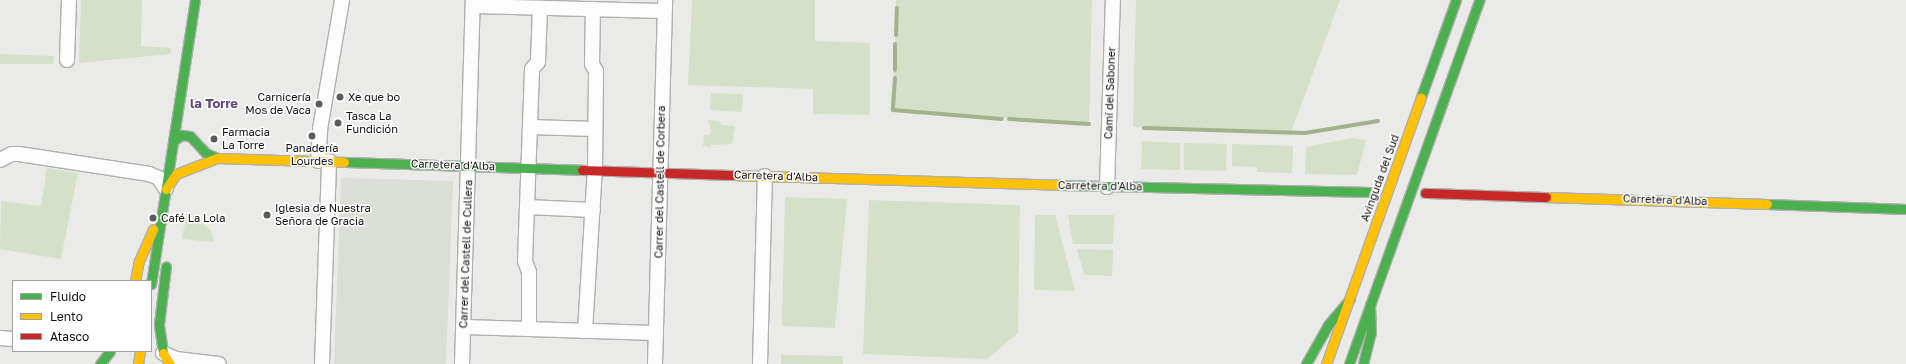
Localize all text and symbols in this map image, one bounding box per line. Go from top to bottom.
street label: Camí del Saboner [1102,46,1118,140]
place label: Xe que bo [348,90,400,104]
place label: Carnicería Mos de Vaca [245,91,311,117]
marker: Xe que bo [335,92,345,102]
district label: la Torre [190,95,238,111]
marker: Carnicería Mos de Vaca [314,99,324,109]
street label: Carrer del Castell de Corbera [652,105,668,259]
place label: Tasca La Fundición [346,110,398,136]
marker: Tasca La Fundición [333,118,343,128]
place label: Farmacia La Torre [222,126,270,152]
marker: Panadería Lourdes [307,131,317,141]
street label: Avinguda del Sud [1358,133,1402,223]
marker: Farmacia La Torre [209,134,219,144]
place label: Panadería Lourdes [286,142,338,168]
street label: Carretera d'Alba [411,157,495,173]
street label: Carretera d'Alba [734,168,818,184]
street label: Carrer del Castell de Cullera [457,179,475,329]
street label: Carretera d'Alba [1058,179,1142,193]
street label: Carretera d'Alba [1623,192,1707,208]
place label: Iglesia de Nuestra Señora de Gracia [275,202,371,228]
marker: Iglesia de Nuestra Señora de Gracia [262,210,272,220]
place label: Café La Lola [161,211,226,225]
marker: Café La Lola [148,213,158,223]
legend [12,280,152,352]
text: Fluido [50,289,86,304]
text: Lento [50,309,83,324]
text: Atasco [50,329,89,344]

